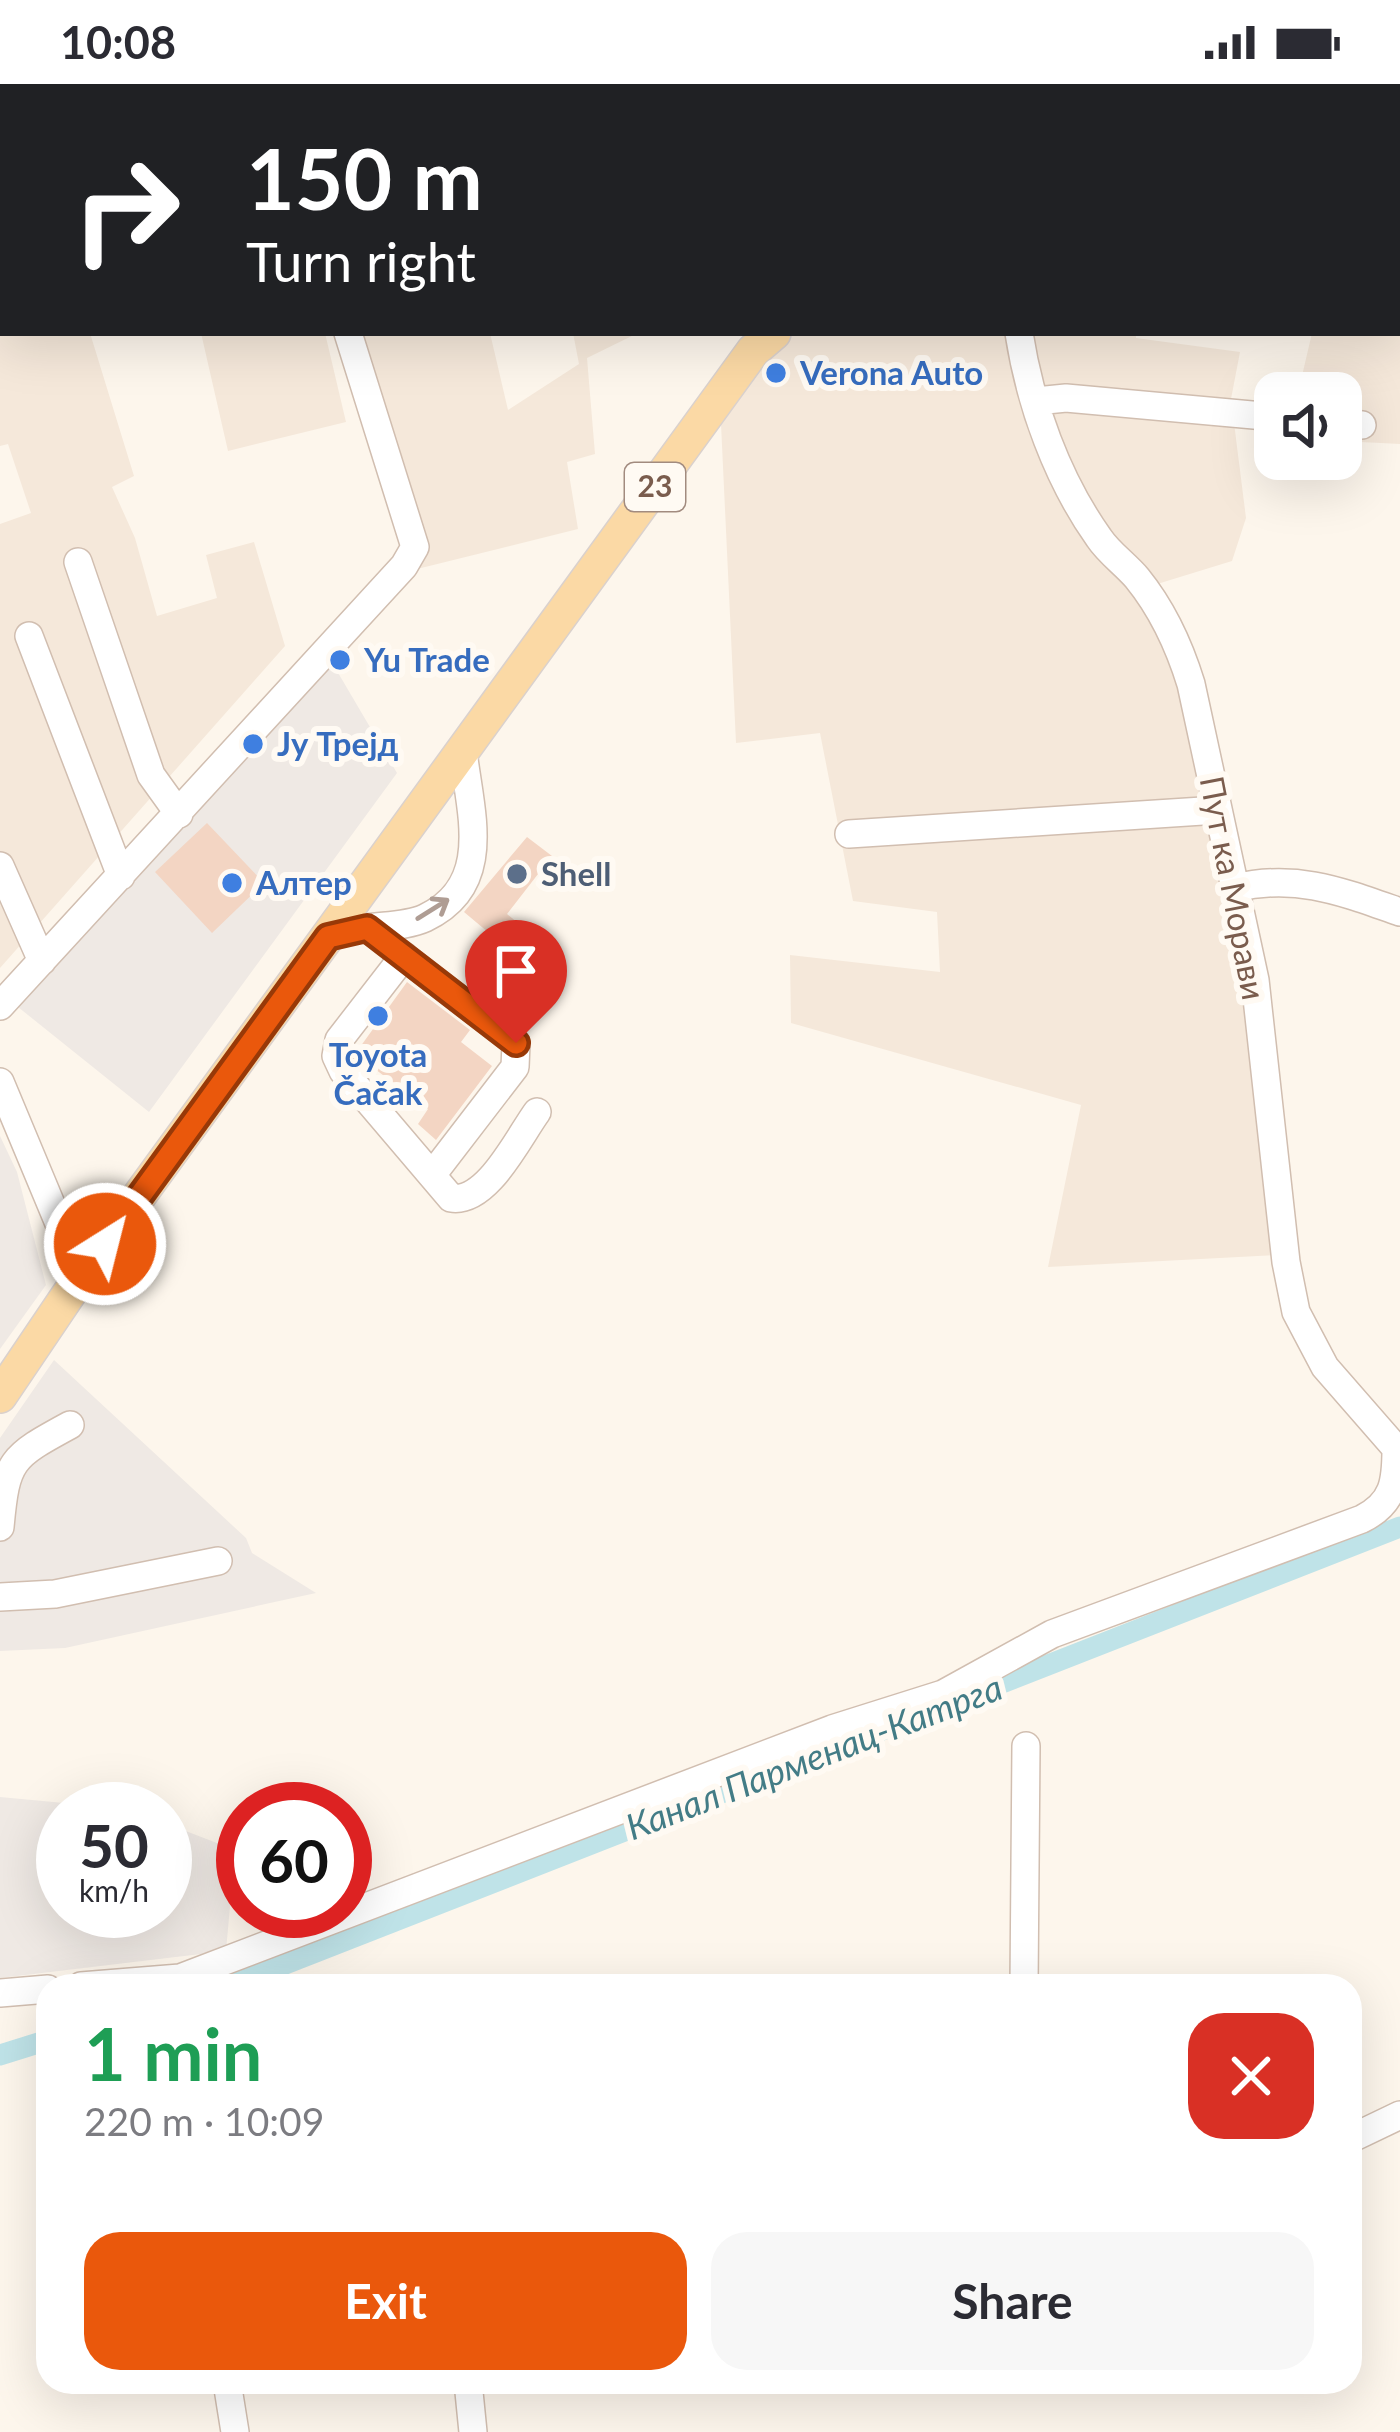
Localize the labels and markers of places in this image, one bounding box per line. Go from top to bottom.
place label: Verona Auto [799,352,983,392]
marker: Verona Auto [763,360,789,386]
place label: Yu Trade [363,639,490,679]
marker: Yu Trade [327,647,353,673]
place label: Ју Трејд [277,723,399,763]
marker: Ју Трејд [240,731,266,757]
place label: Shell [541,853,612,893]
marker: Shell [504,861,530,887]
place label: Алтер [255,862,352,902]
marker: Алтер [219,870,245,896]
pin [465,920,567,1043]
marker: Toyota Čačak [365,1003,391,1029]
place label: Toyota Čačak [329,1034,427,1112]

